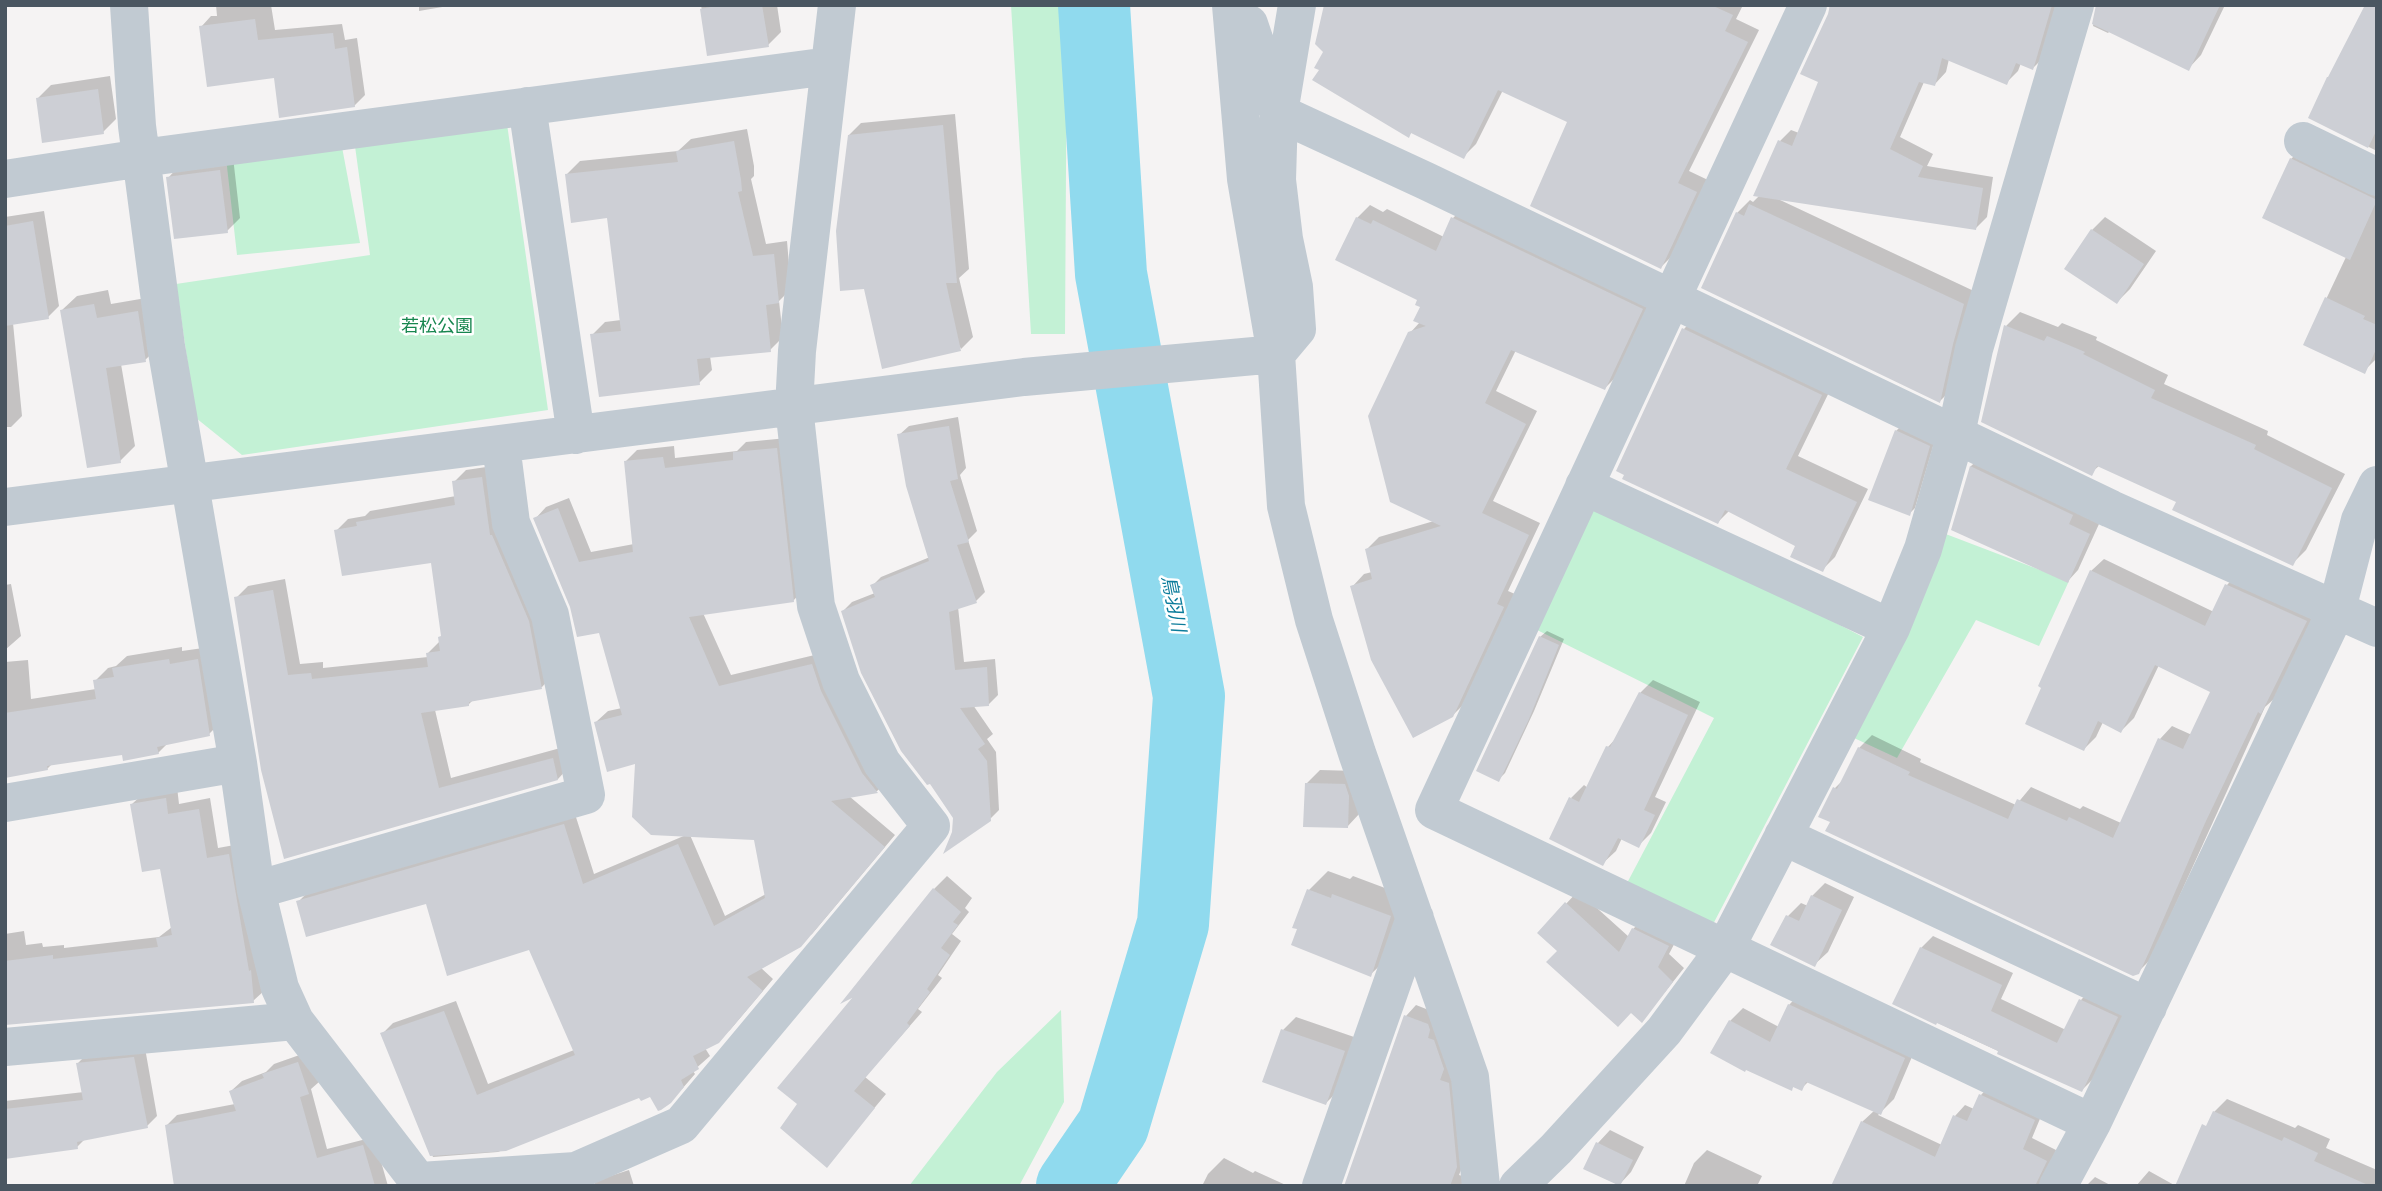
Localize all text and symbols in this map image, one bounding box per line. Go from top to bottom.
park label: 若松公園 [401,317,473,339]
water label: 鳥羽川 [1155,574,1189,634]

